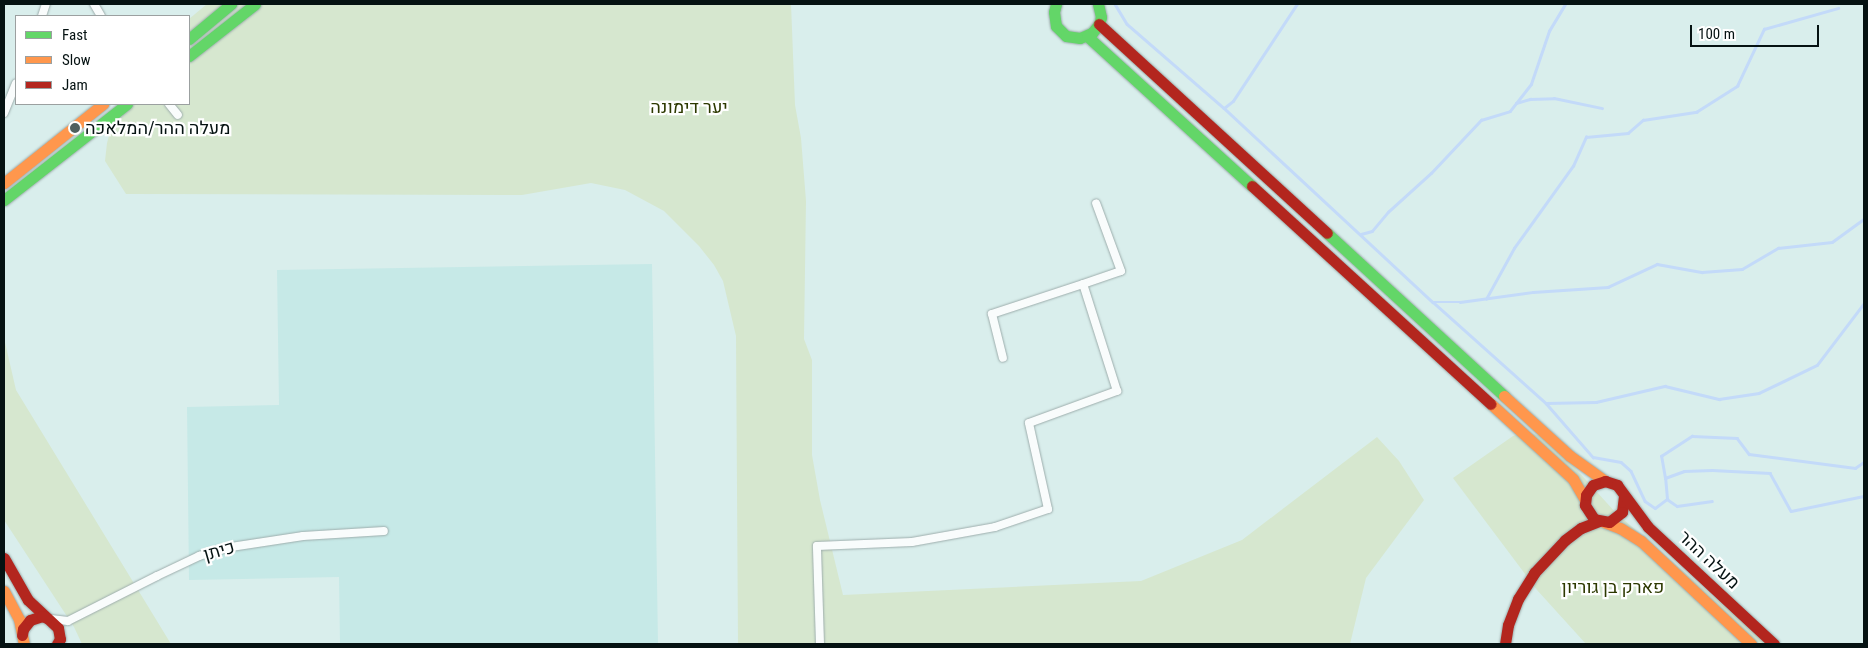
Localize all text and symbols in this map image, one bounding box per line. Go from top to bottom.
legend [15,15,190,105]
scale bar [1693,15,1822,47]
text: 100 m [1698,25,1735,43]
text: Fast [62,26,87,44]
text: Slow [62,51,91,69]
text: Jam [62,76,88,94]
park label: יער דימונה [650,96,728,118]
place label: מעלה ההר/המלאכה [85,117,231,139]
marker: מעלה ההר/המלאכה [69,122,81,134]
street label: מעלה ההר [1674,526,1744,594]
street label: כיתן [201,536,237,566]
park label: פארק בן גוריון [1562,576,1664,598]

